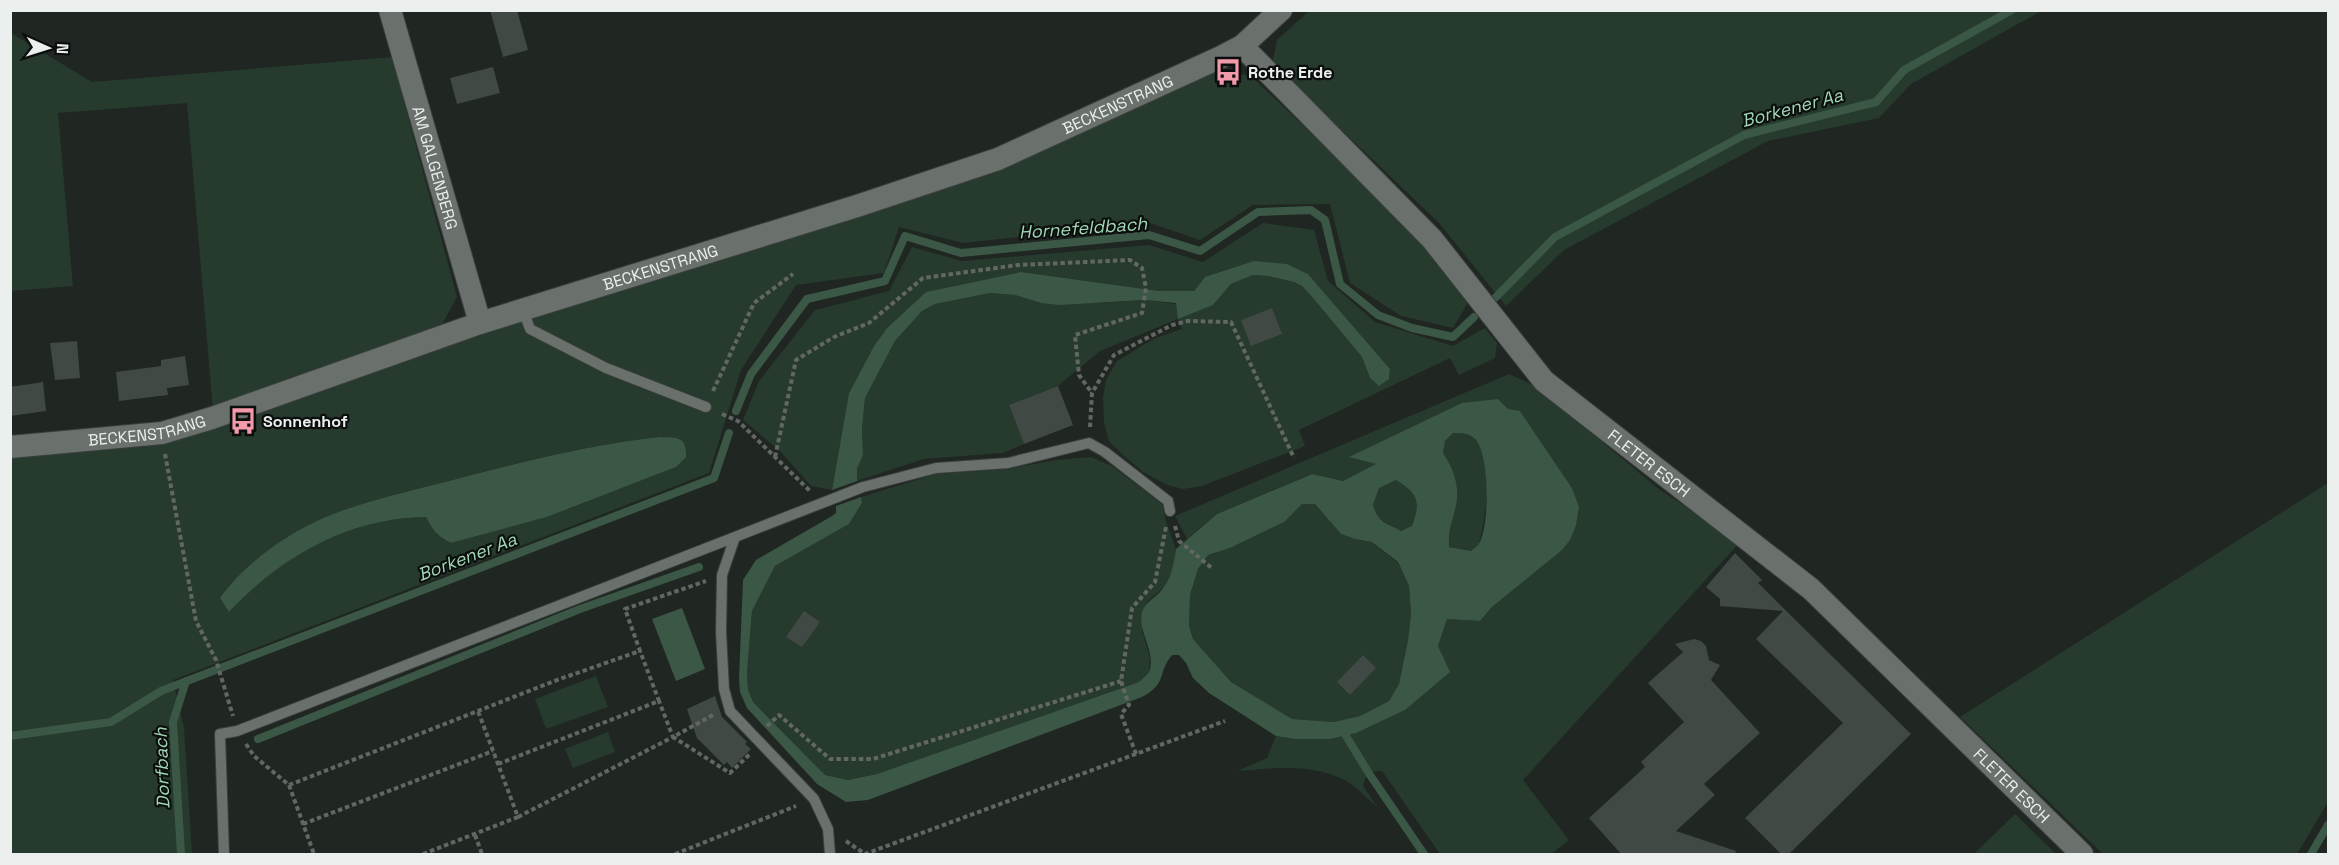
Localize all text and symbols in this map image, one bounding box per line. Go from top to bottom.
north arrow [18,18,78,78]
text: N [52,43,73,55]
bus stop icon: Rothe Erde [1213,57,1243,87]
place label: Rothe Erde [1248,62,1332,83]
street label: BECKENSTRANG [1059,70,1176,139]
water label: Borkener Aa [1739,83,1846,132]
street label: AM GALGENBERG [407,104,463,232]
water label: Hornefeldbach [1018,211,1149,243]
street label: BECKENSTRANG [600,240,721,295]
bus stop icon: Sonnenhof [228,406,258,436]
street label: BECKENSTRANG [87,410,208,451]
place label: Sonnenhof [263,411,348,432]
street label: FLETER ESCH [1603,425,1694,502]
water label: Borkener Aa [414,527,520,586]
water label: Dorfbach [149,726,174,809]
street label: FLETER ESCH [1969,744,2054,828]

